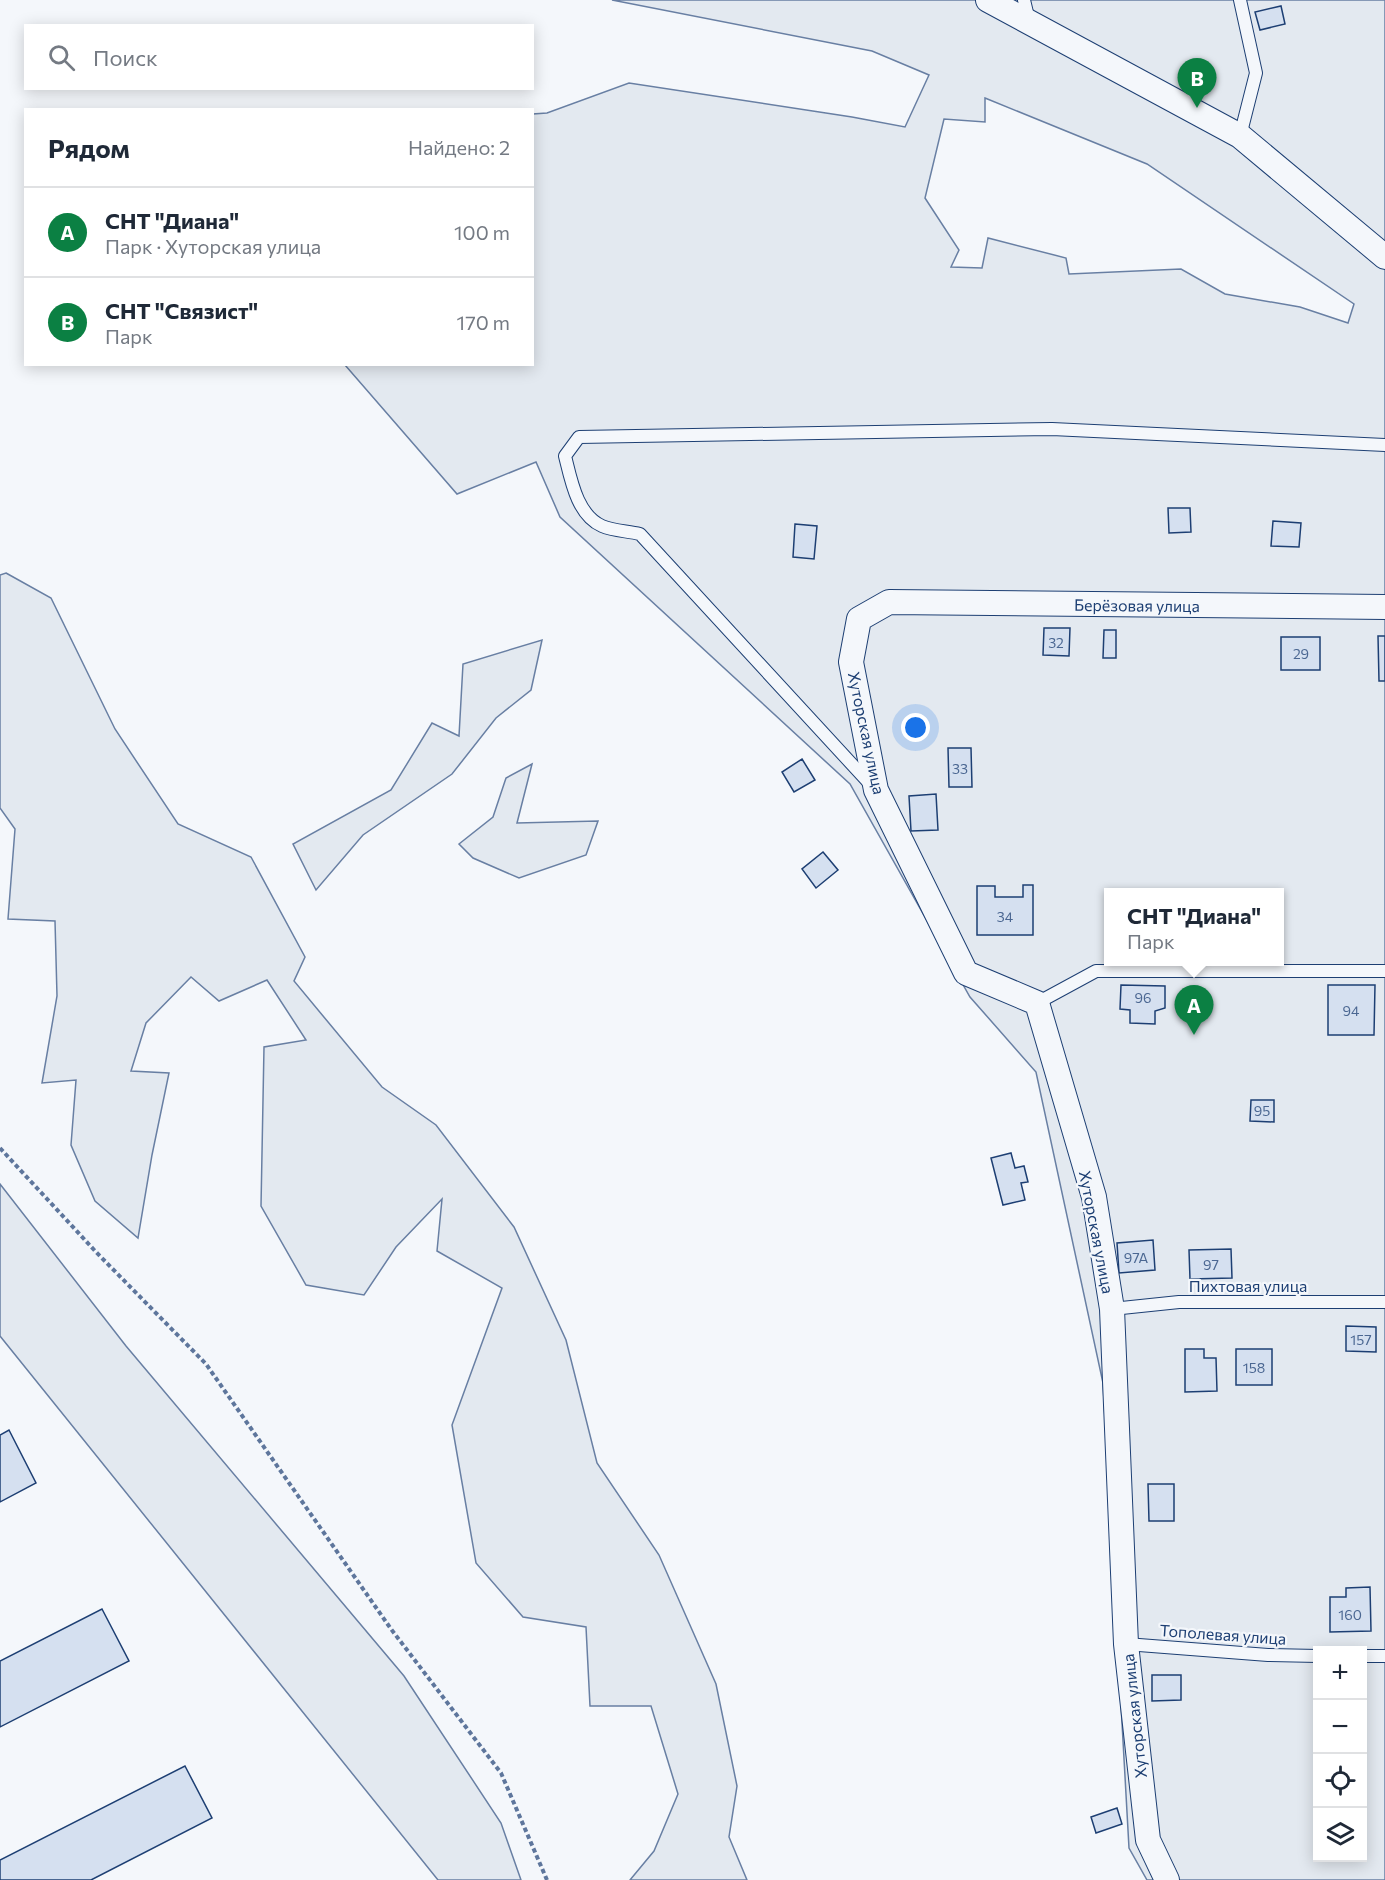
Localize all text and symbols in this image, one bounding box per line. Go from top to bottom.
search box [24,24,534,90]
icon: search [45,41,78,74]
text: Поиск [93,44,158,71]
pin: B [1178,58,1216,108]
text: Рядом [48,132,130,163]
text: Найдено: 2 [408,135,510,159]
text: СНТ "Диана" [105,207,239,234]
text: A [60,220,75,244]
text: 100 m [454,220,510,244]
text: Парк · Хуторская улица [105,234,321,258]
text: СНТ "Связист" [105,297,258,324]
text: B [61,310,74,334]
text: 170 m [457,310,510,334]
text: Парк [105,324,153,348]
street label: Берёзовая улица [1074,594,1200,615]
house number: 32 [1048,634,1064,651]
house number: 29 [1293,645,1309,662]
street label: Хуторская улица [845,670,889,796]
your location [901,713,930,742]
house number: 33 [952,760,968,777]
popup [1104,888,1284,966]
text: СНТ "Диана" [1127,902,1261,929]
house number: 34 [997,908,1014,925]
text: Парк [1127,929,1175,953]
pin: A [1174,986,1214,1035]
house number: 96 [1135,989,1152,1006]
house number: 94 [1343,1002,1360,1019]
house number: 95 [1254,1102,1270,1119]
street label: Хуторская улица [1076,1169,1118,1295]
house number: 97А [1124,1249,1148,1266]
house number: 97 [1203,1256,1219,1273]
street label: Пихтовая улица [1189,1276,1307,1295]
house number: 157 [1350,1331,1372,1348]
house number: 158 [1243,1359,1265,1376]
house number: 160 [1338,1606,1362,1623]
street label: Тополевая улица [1159,1620,1287,1648]
map controls [1313,1646,1367,1862]
button: + [1313,1646,1367,1700]
street label: Хуторская улица [1118,1653,1150,1779]
button: − [1313,1700,1367,1754]
button: locate [1313,1754,1367,1808]
button: layers [1313,1808,1367,1862]

